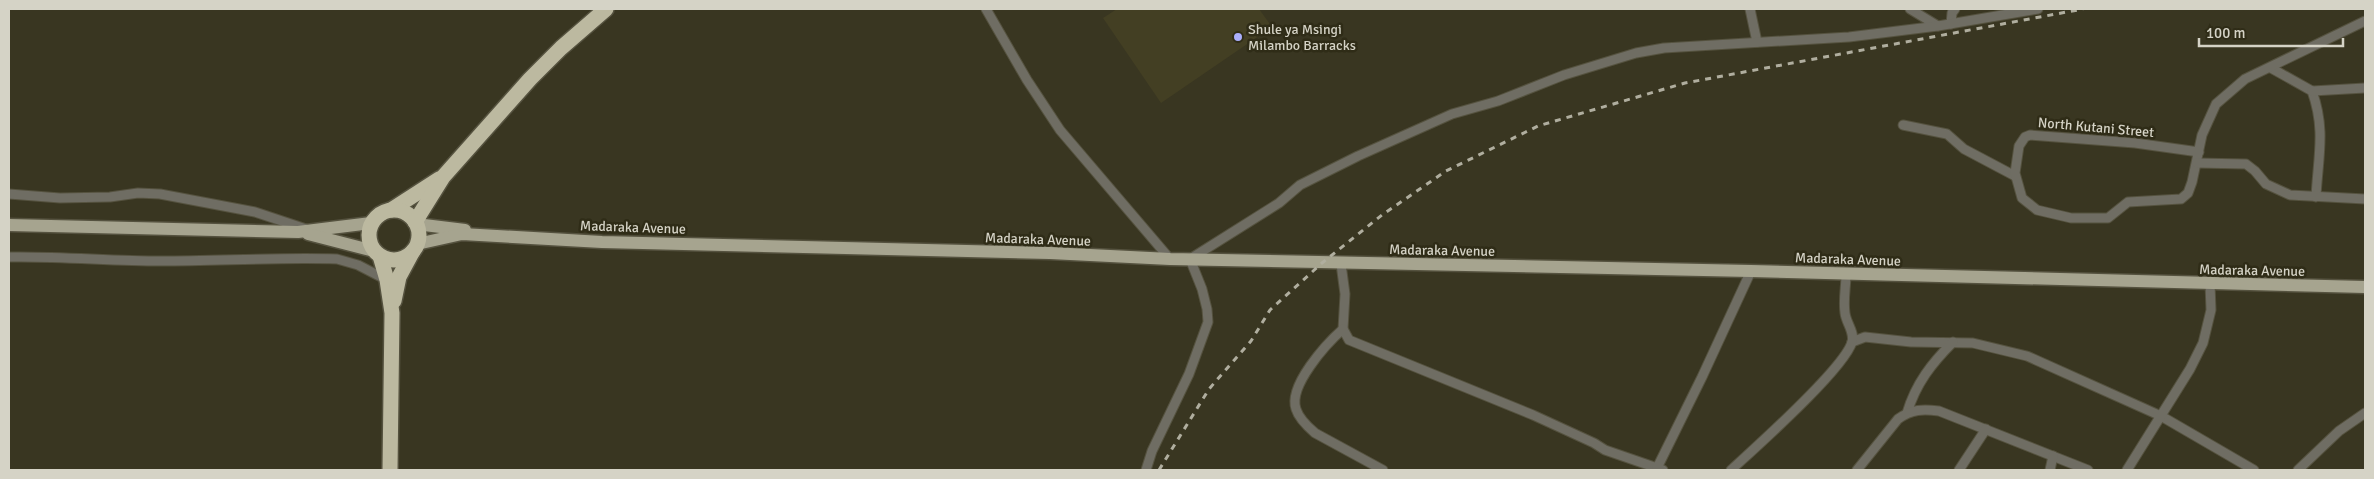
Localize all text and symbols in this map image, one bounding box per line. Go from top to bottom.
scale bar [2199,15,2343,47]
place label: Shule ya Msingi Milambo Barracks [1248,21,1356,54]
text: 100 m [2206,24,2246,42]
marker: Shule ya Msingi Milambo Barracks [1232,31,1244,43]
street label: North Kutani Street [2037,114,2155,141]
street label: Madaraka Avenue [580,217,686,238]
street label: Madaraka Avenue [985,229,1091,250]
street label: Madaraka Avenue [1389,241,1495,260]
street label: Madaraka Avenue [1795,249,1901,270]
street label: Madaraka Avenue [2199,261,2305,280]

